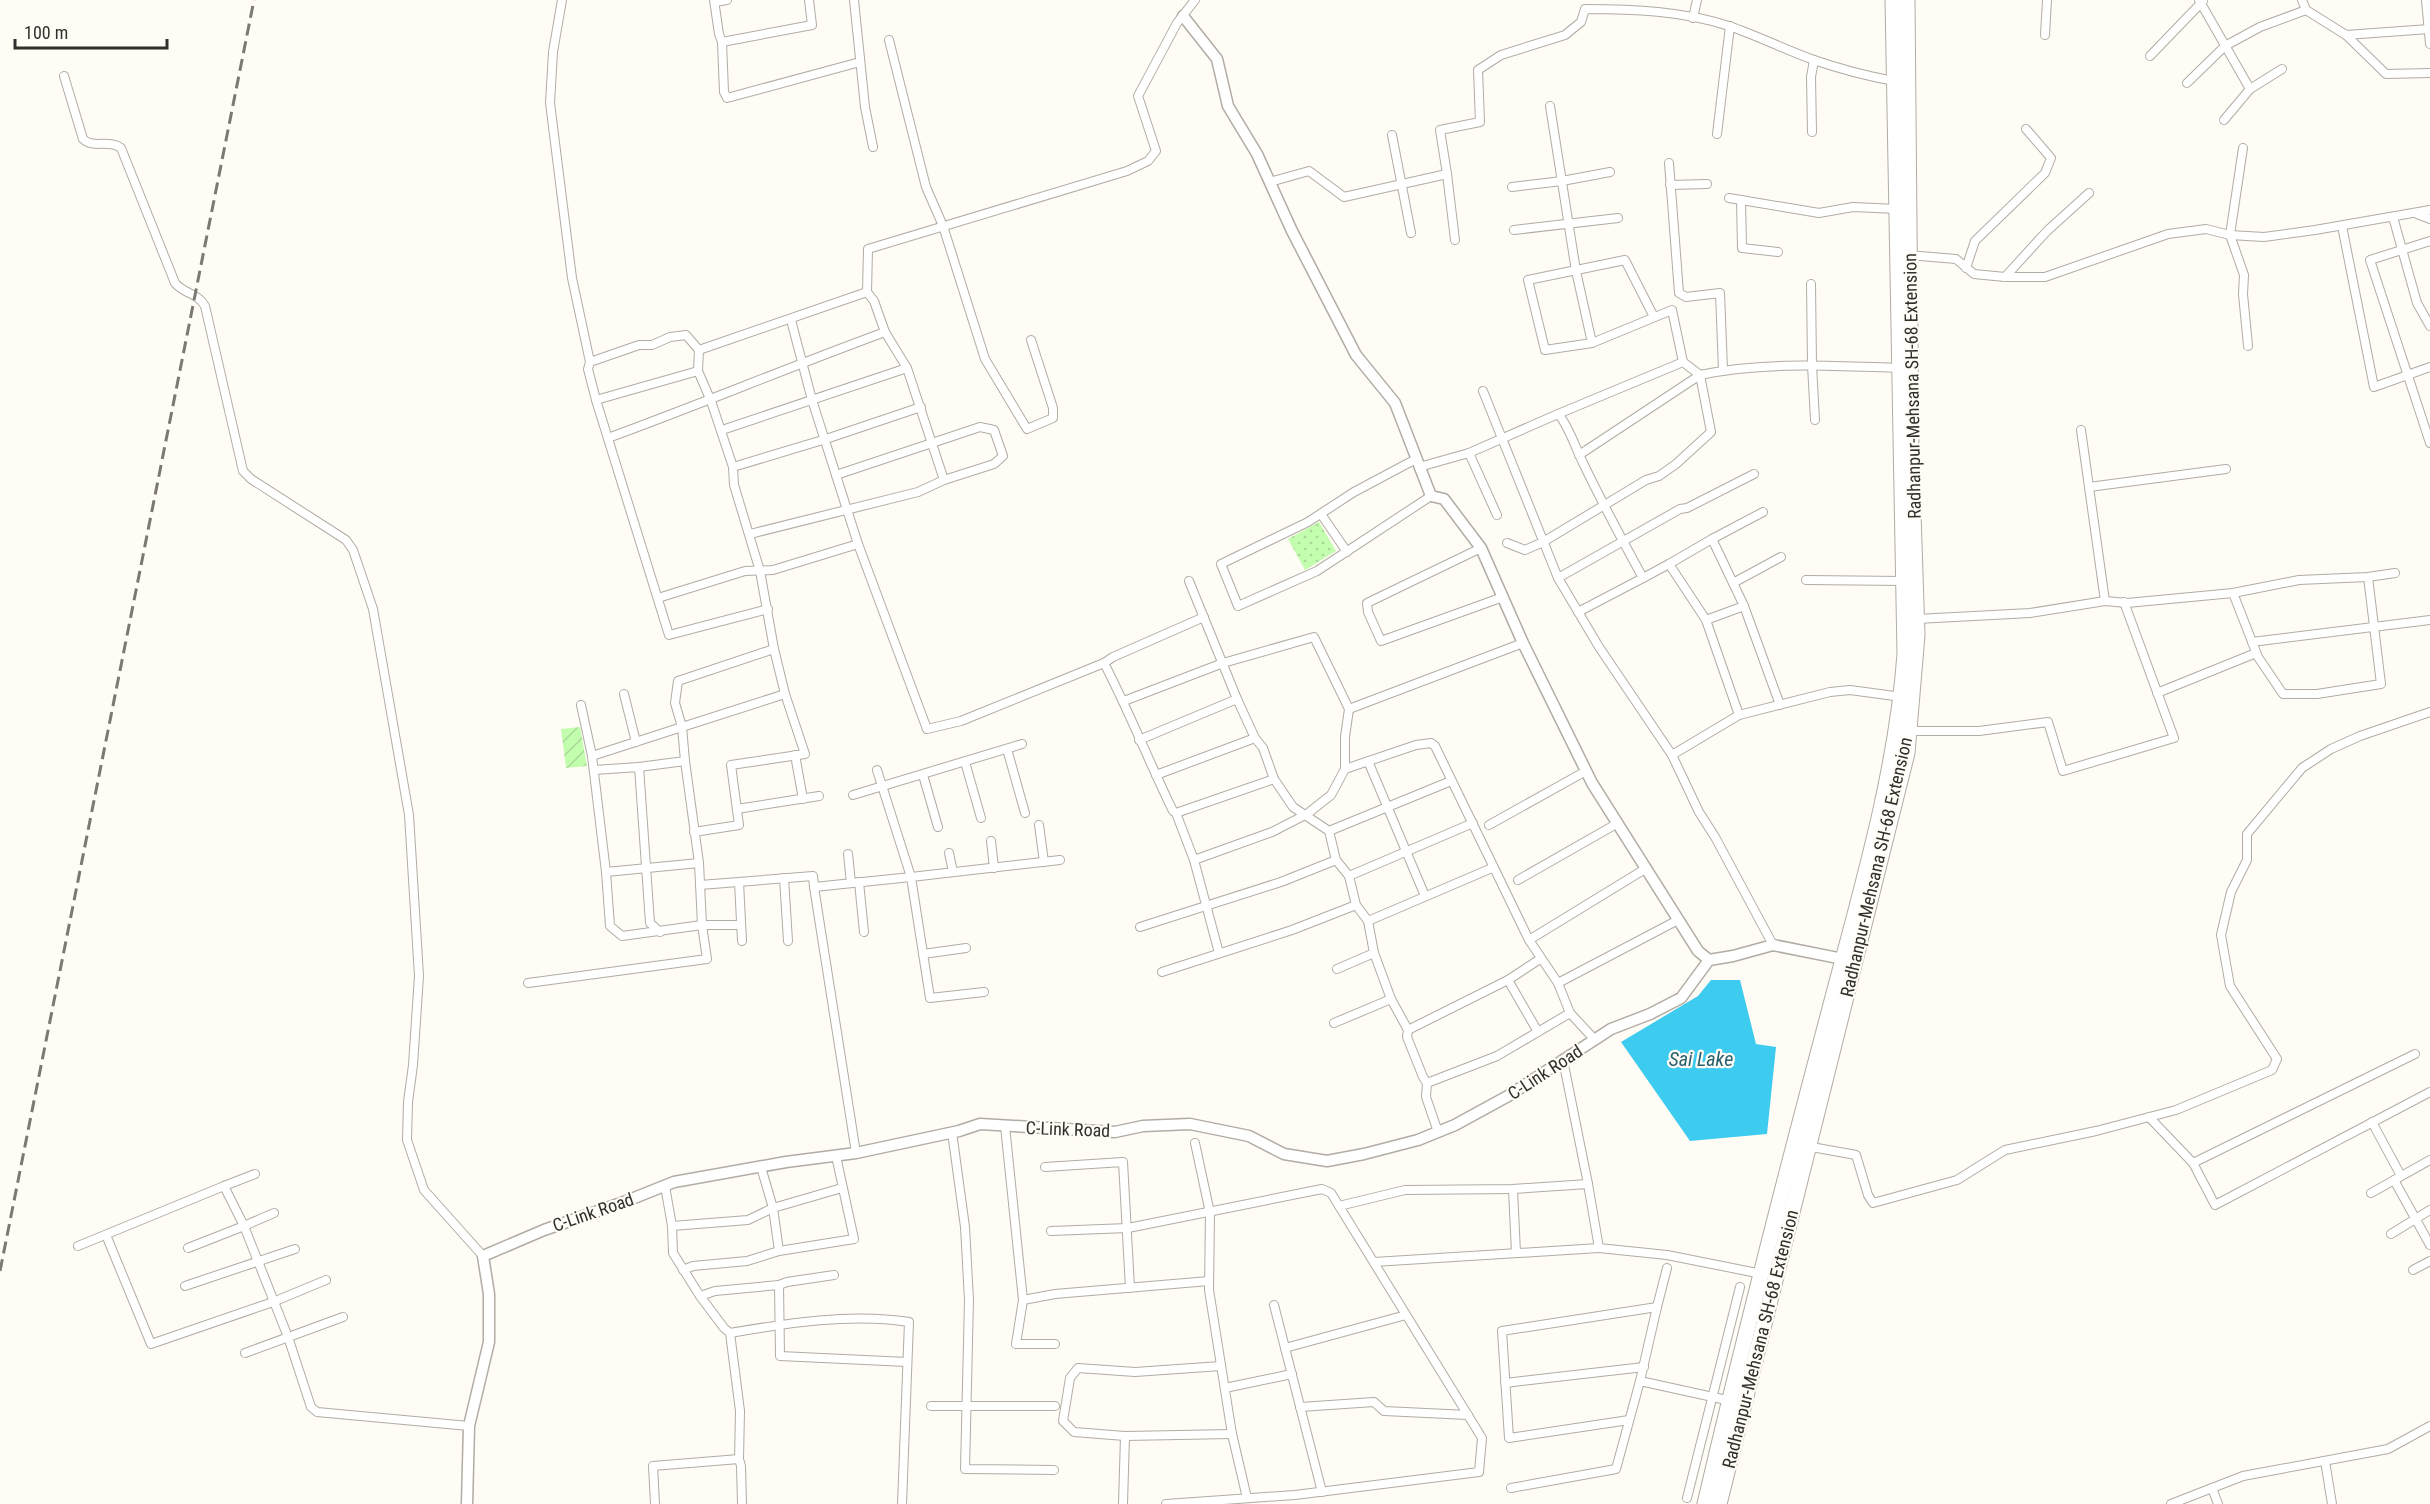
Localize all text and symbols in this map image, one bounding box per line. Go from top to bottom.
scale bar [15,12,166,50]
text: 100 m [24,22,68,43]
street label: Radhanpur-Mehsana SH-68 Extension [1899,253,1925,519]
street label: Radhanpur-Mehsana SH-68 Extension [1836,735,1916,999]
street label: C-Link Road [1504,1040,1586,1104]
water label: Sai Lake [1669,1047,1733,1071]
street label: C-Link Road [1025,1117,1111,1141]
street label: C-Link Road [550,1188,636,1236]
street label: Radhanpur-Mehsana SH-68 Extension [1718,1207,1802,1471]

